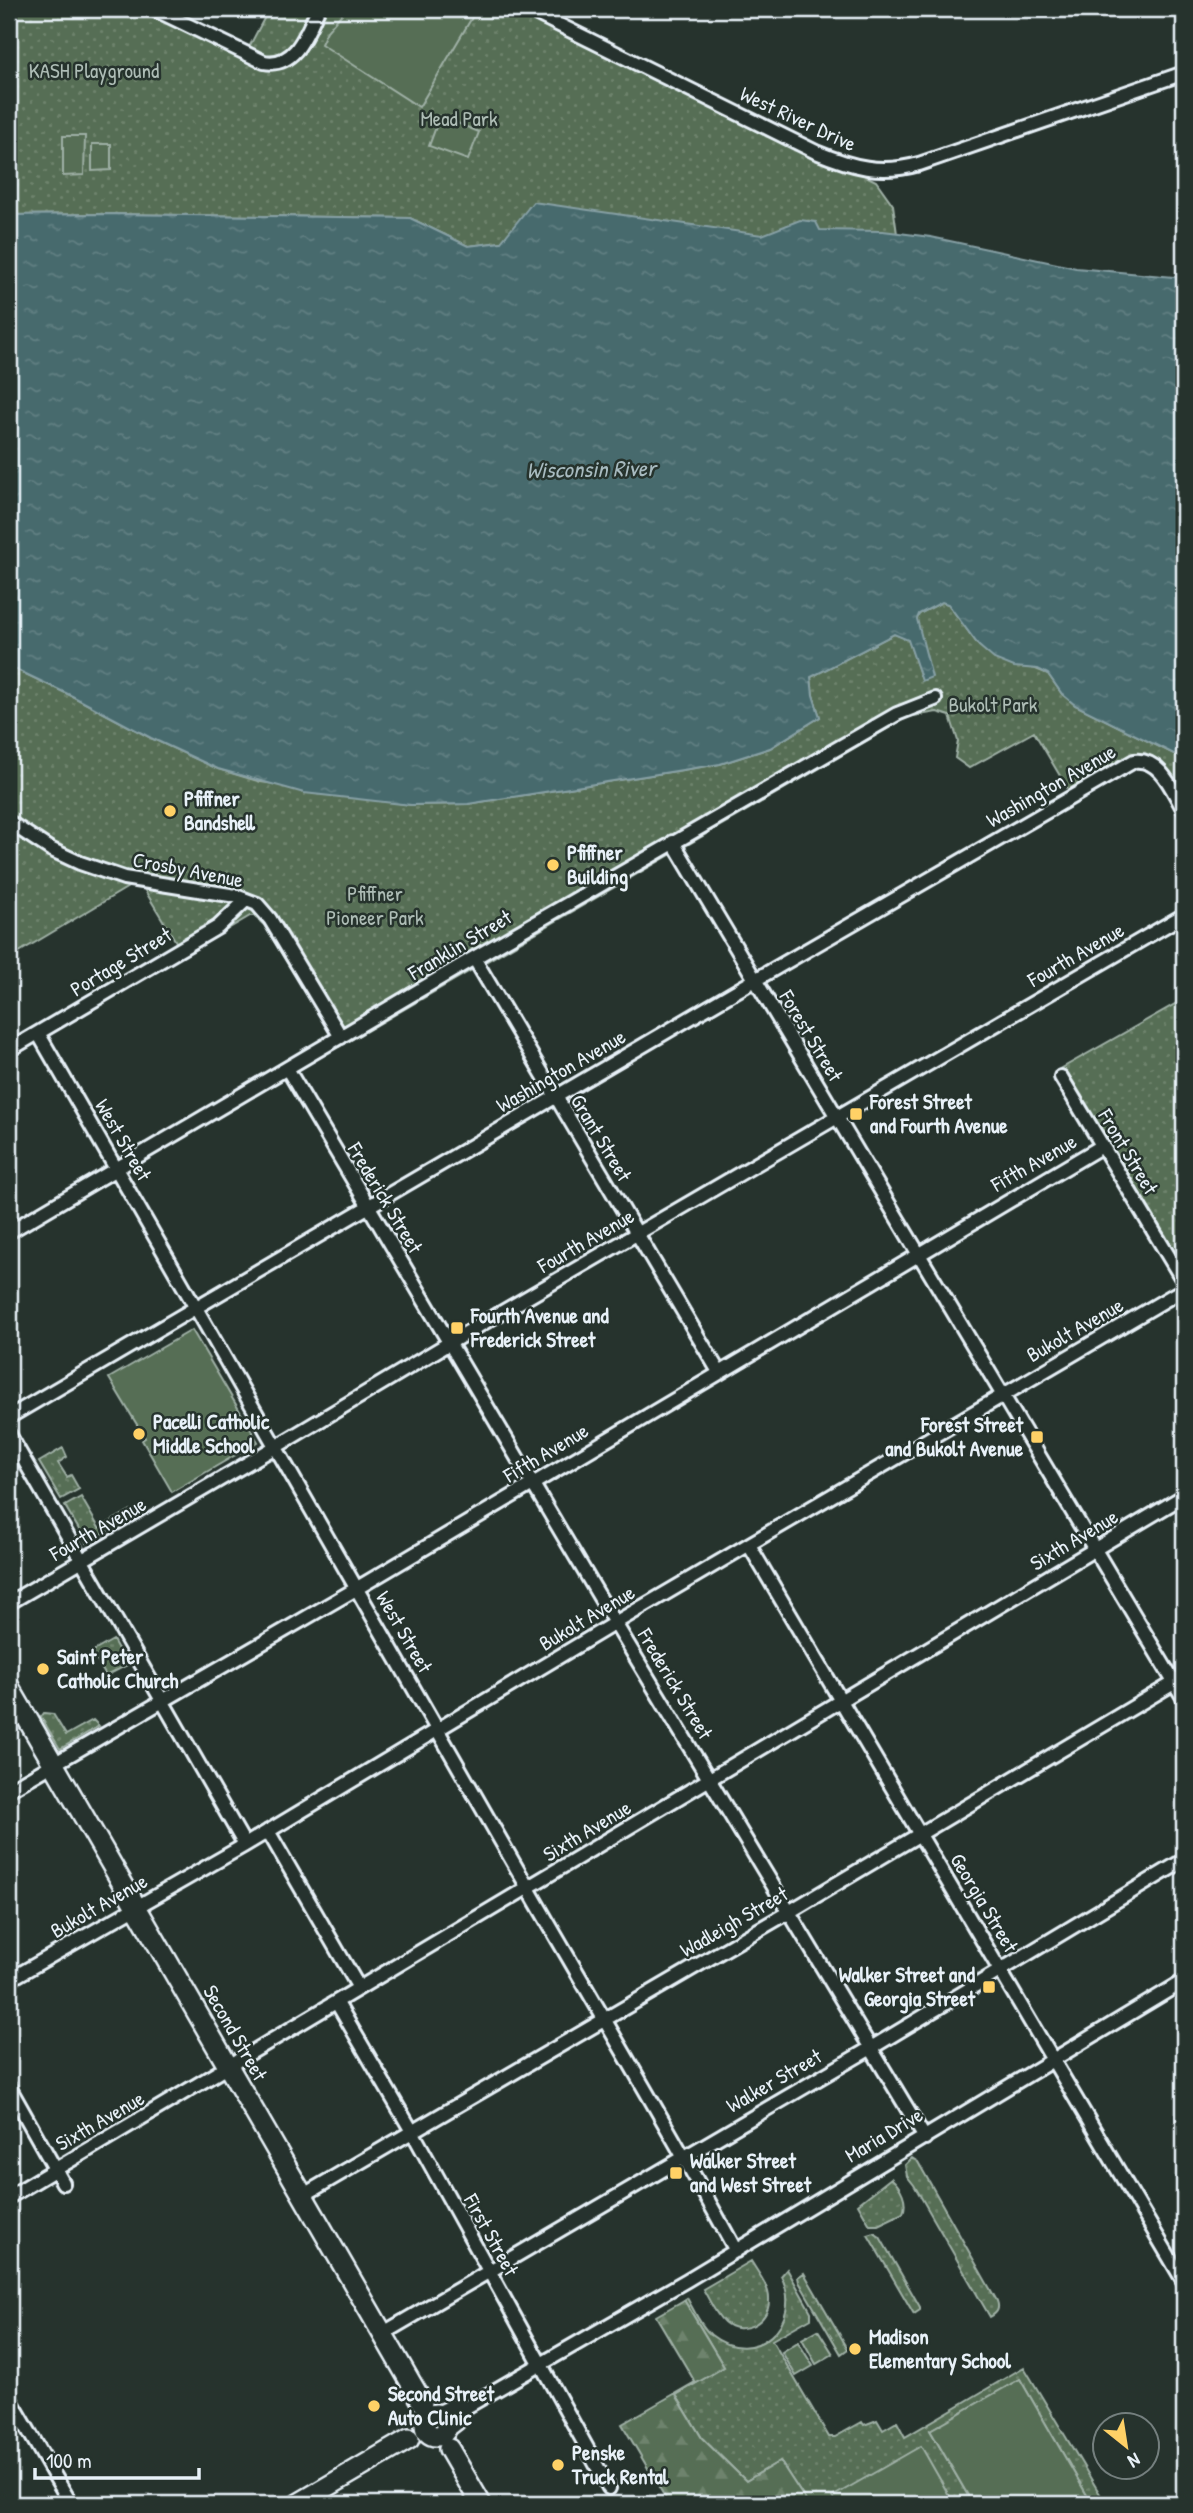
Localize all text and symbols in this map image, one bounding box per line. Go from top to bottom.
park label: KASH Playground [29,56,159,85]
street label: West River Drive [735,79,861,158]
park label: Mead Park [420,104,498,133]
water label: Wisconsin River [526,452,659,485]
park label: Bukolt Park [949,690,1038,719]
street label: Washington Avenue [981,737,1121,834]
place label: Pfiffner Bandshell [184,784,256,837]
marker: Pfiffner Bandshell [162,803,178,819]
place label: Pfiffner Building [567,838,628,892]
street label: Crosby Avenue [130,845,246,894]
marker: Pfiffner Building [545,857,561,873]
park label: Pfiffner Pioneer Park [326,879,424,932]
street label: Franklin Street [402,902,518,987]
street label: Fourth Avenue [1021,915,1129,994]
street label: Portage Street [65,920,178,1003]
street label: Forest Street [772,984,850,1088]
street label: Washington Avenue [491,1022,631,1119]
place label: Forest Street and Fourth Avenue [869,1087,1008,1140]
street label: Grant Street [564,1089,639,1187]
street label: West Street [88,1093,159,1187]
street label: Front Street [1091,1103,1166,1201]
marker: Forest Street and Fourth Avenue [848,1106,864,1122]
street label: Fifth Avenue [985,1126,1082,1199]
street label: Frederick Street [340,1136,430,1259]
street label: Fourth Avenue [531,1201,639,1280]
street label: Bukolt Avenue [1021,1290,1128,1369]
place label: Fourth Avenue and Frederick Street [470,1301,610,1354]
marker: Fourth Avenue and Frederick Street [449,1320,465,1336]
place label: Pacelli Catholic Middle School [153,1407,270,1460]
place label: Forest Street and Bukolt Avenue [885,1410,1024,1463]
street label: Fifth Avenue [497,1416,594,1490]
marker: Pacelli Catholic Middle School [131,1426,147,1442]
marker: Forest Street and Bukolt Avenue [1029,1429,1045,1445]
street label: Fourth Avenue [43,1489,151,1568]
street label: Sixth Avenue [1024,1502,1123,1577]
street label: Bukolt Avenue [533,1578,640,1658]
street label: West Street [369,1585,440,1679]
street label: Frederick Street [630,1622,720,1745]
place label: Saint Peter Catholic Church [57,1642,178,1695]
marker: Saint Peter Catholic Church [35,1661,51,1677]
street label: Sixth Avenue [537,1793,636,1868]
street label: Georgia Street [943,1848,1026,1958]
street label: Bukolt Avenue [45,1866,152,1945]
street label: Wadleigh Street [675,1879,794,1964]
place label: Walker Street and Georgia Street [839,1960,976,2014]
marker: Walker Street and Georgia Street [981,1979,997,1995]
street label: Second Street [196,1980,275,2087]
street label: Walker Street [721,2041,827,2120]
street label: Sixth Avenue [50,2084,149,2158]
street label: Maria Drive [839,2100,928,2169]
place label: Walker Street and West Street [690,2146,812,2199]
marker: Walker Street and West Street [668,2165,684,2181]
street label: First Street [457,2188,526,2282]
place label: Madison Elementary School [869,2322,1011,2376]
marker: Madison Elementary School [847,2341,863,2357]
place label: Second Street Auto Clinic [388,2379,495,2432]
marker: Second Street Auto Clinic [366,2398,382,2414]
north arrow [1092,2412,1162,2482]
scale bar [35,2436,200,2480]
place label: Penske Truck Rental [571,2438,669,2491]
text: 100 m [46,2446,92,2475]
text: N [1124,2447,1145,2475]
marker: Penske Truck Rental [550,2457,566,2473]

